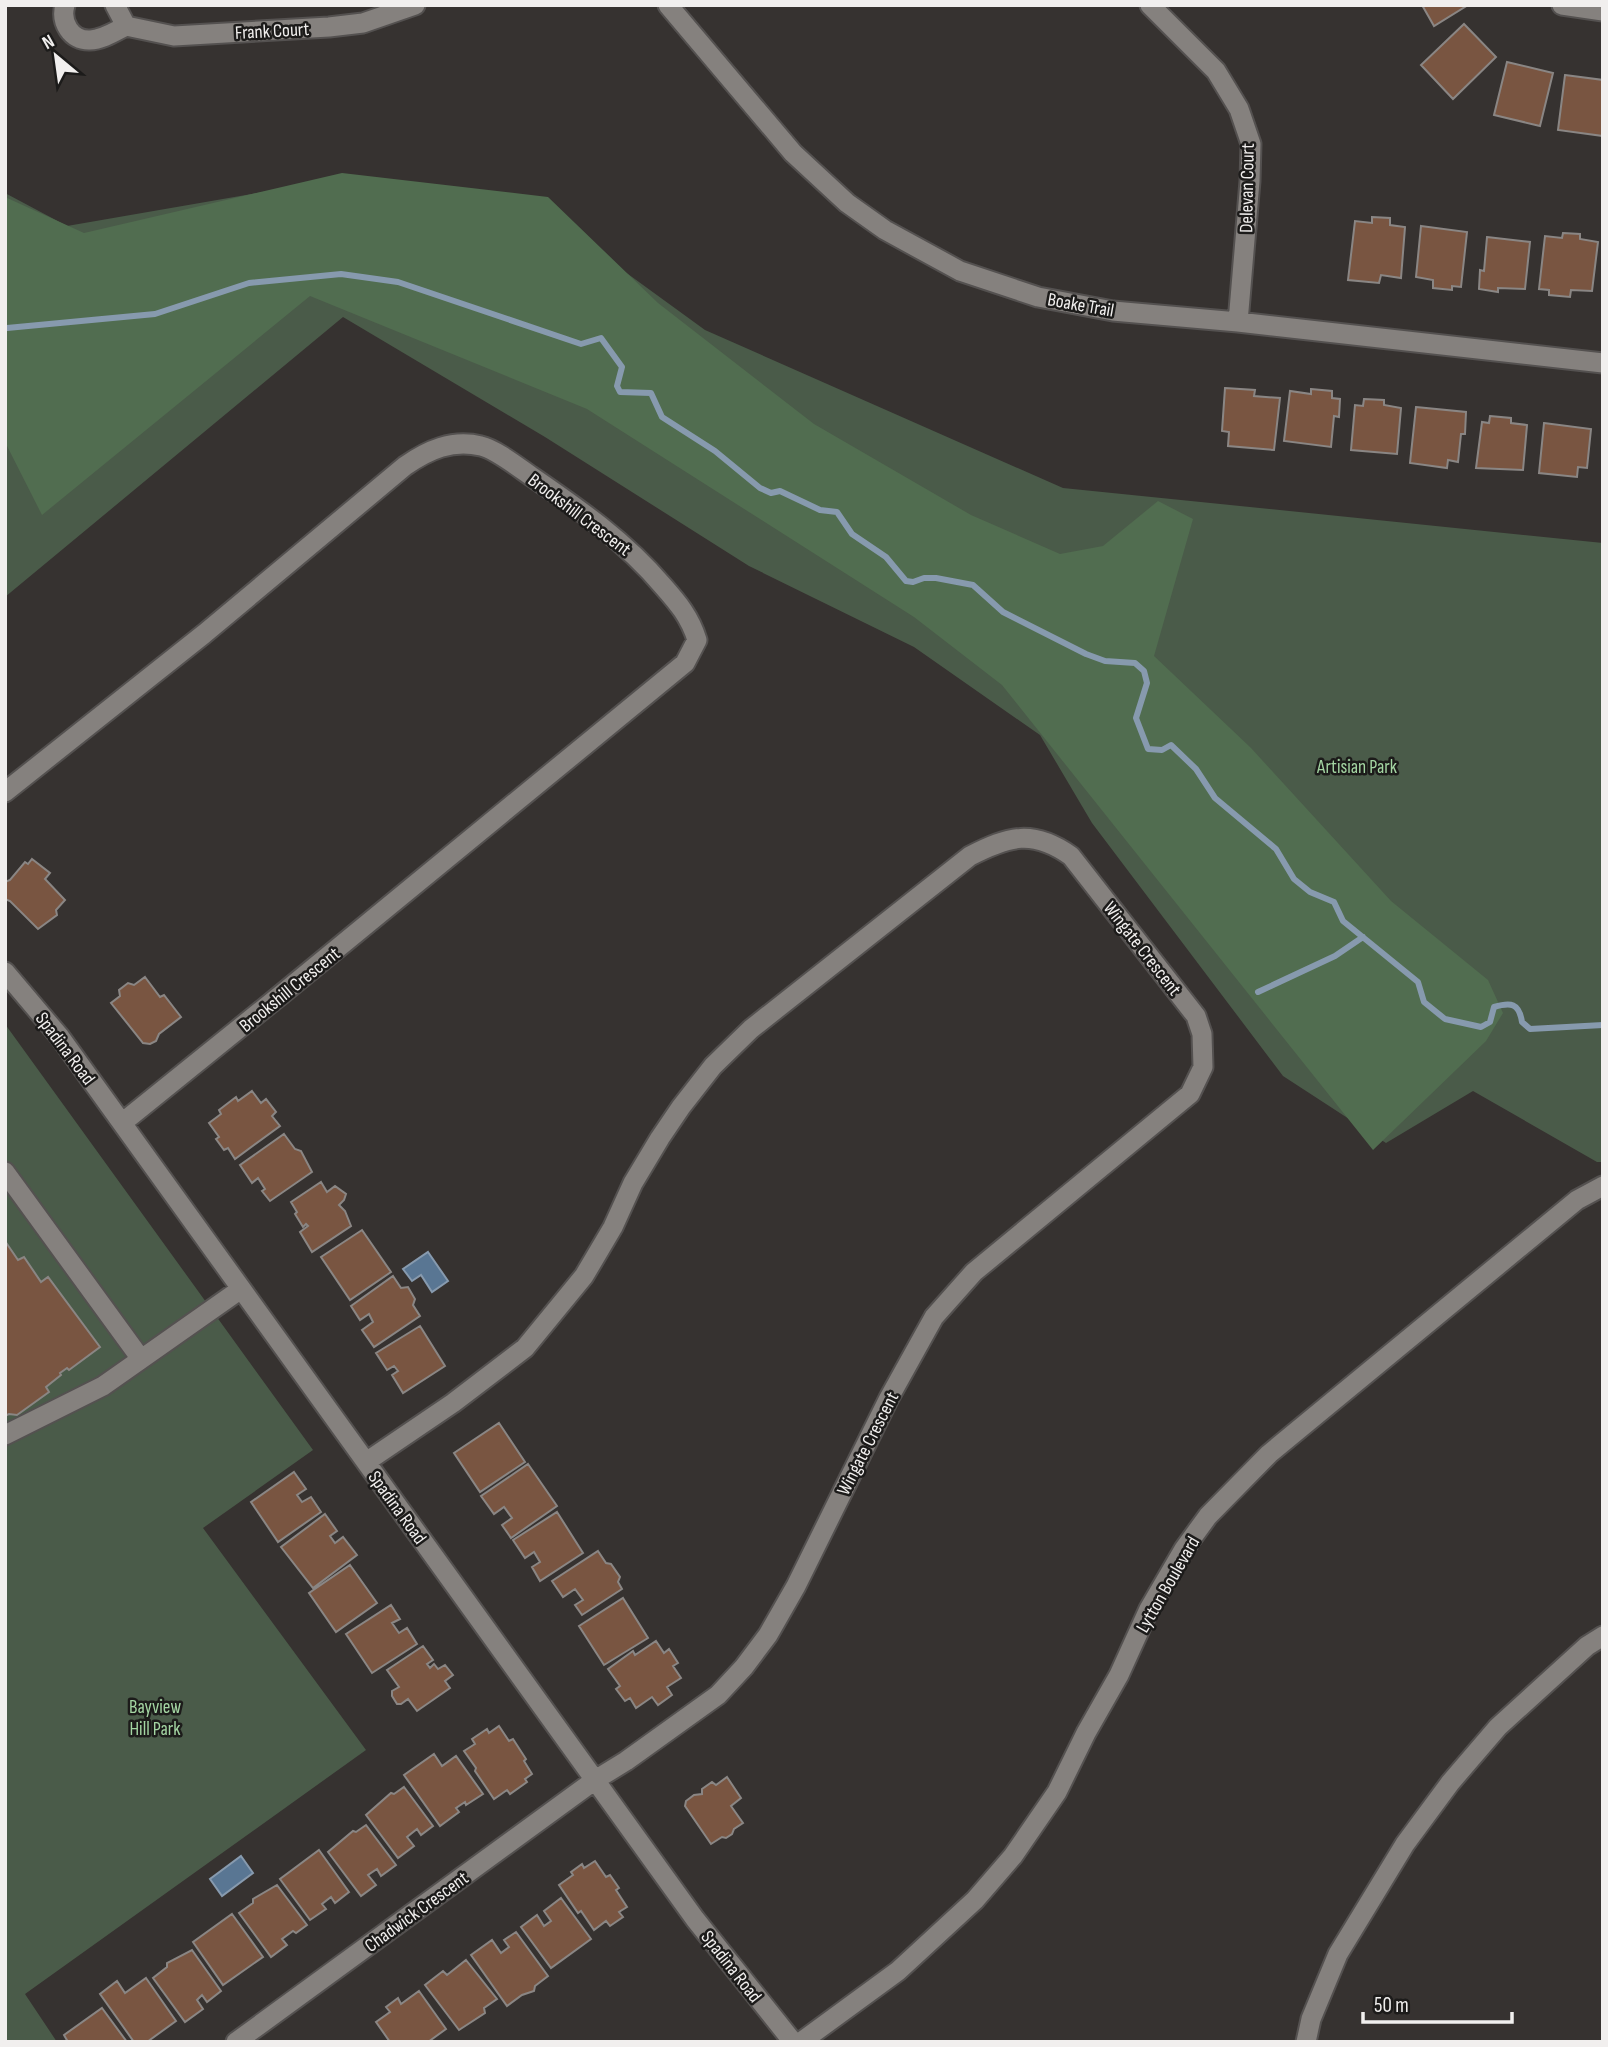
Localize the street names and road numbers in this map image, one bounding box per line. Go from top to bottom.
street label: Frank Court [234,18,310,45]
street label: Delevan Court [1235,143,1260,233]
street label: Boake Trail [1046,288,1116,323]
street label: Brookshill Crescent [523,469,635,561]
street label: Wingate Crescent [1098,897,1186,1001]
street label: Brookshill Crescent [235,942,345,1038]
street label: Spadina Road [30,1008,100,1090]
street label: Wingate Crescent [832,1388,904,1499]
street label: Spadina Road [363,1467,431,1549]
street label: Lytton Boulevard [1132,1533,1205,1637]
street label: Chadwick Crescent [361,1867,473,1958]
street label: Spadina Road [696,1926,766,2007]

